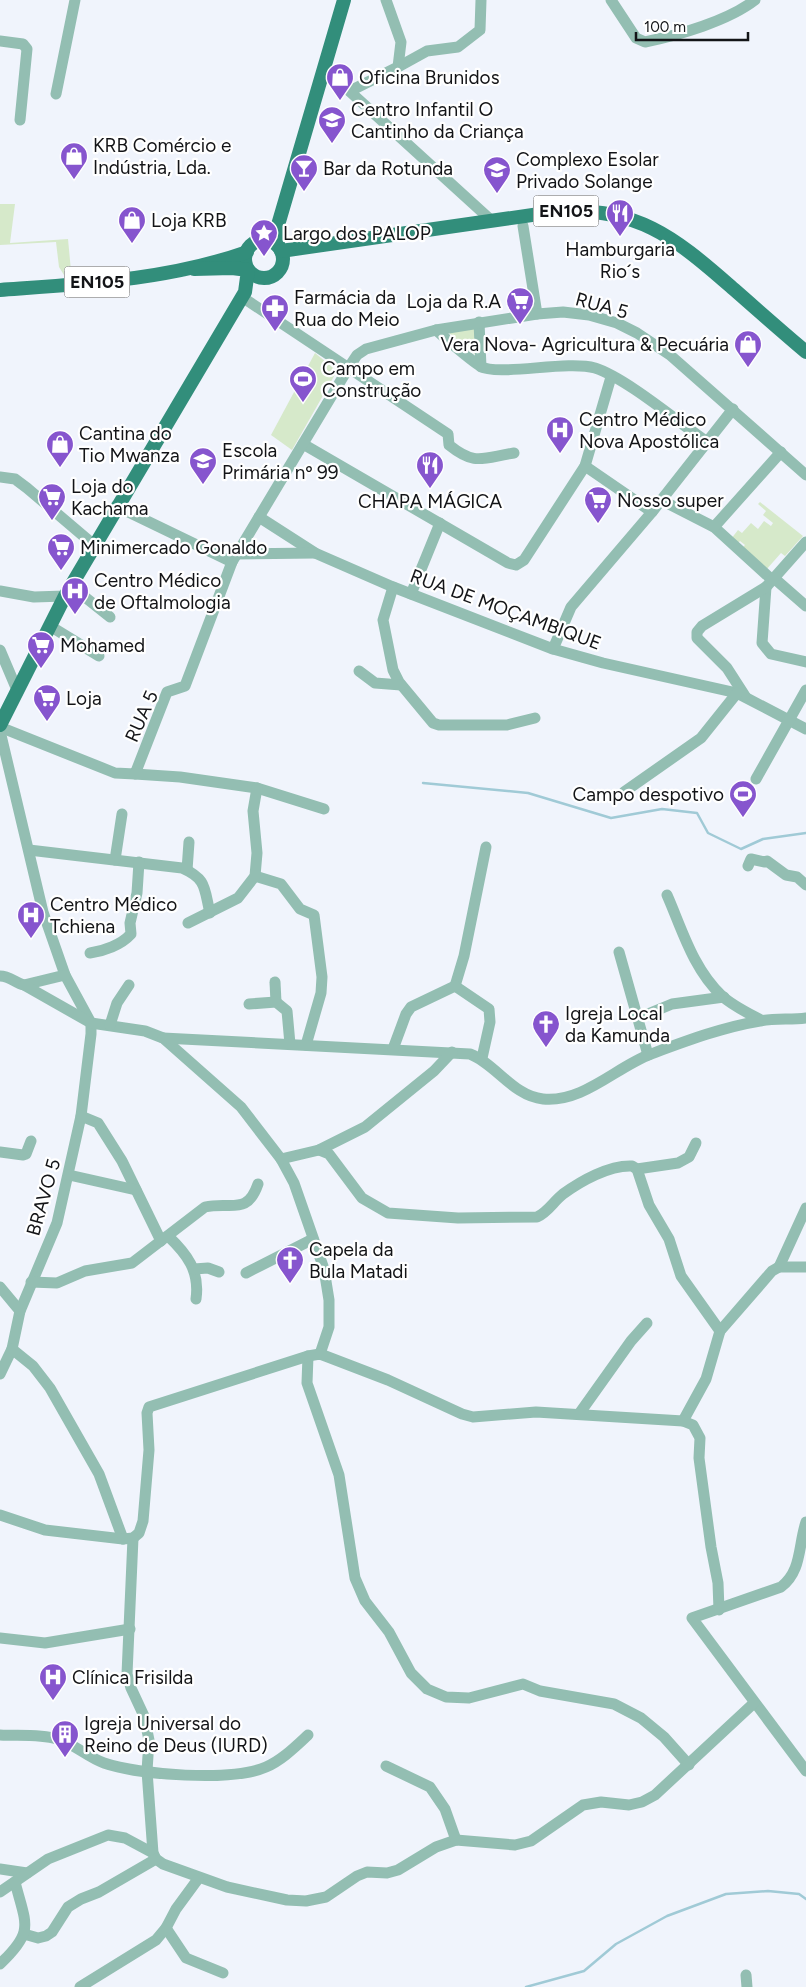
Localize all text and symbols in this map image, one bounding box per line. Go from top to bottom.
scale bar [636,10,748,42]
text: 100 m [644,18,686,36]
shop icon: Oficina Brunidos [325,62,355,101]
place label: Oficina Brunidos [359,66,500,89]
place label: Centro Infantil O Cantinho da Criança [351,98,524,143]
school or university icon: Centro Infantil O Cantinho da Criança [317,105,347,144]
place label: KRB Comércio e Indústria, Lda. [93,134,231,179]
shop icon: KRB Comércio e Indústria, Lda. [59,141,89,180]
place label: Complexo Esolar Privado Solange [516,148,659,193]
bar icon: Bar da Rotunda [289,153,319,192]
school or university icon: Complexo Esolar Privado Solange [482,155,512,194]
place label: Bar da Rotunda [323,157,453,180]
road number: EN105 [534,196,598,227]
restaurant icon: Hamburgaria Rio´s [605,198,635,237]
shop icon: Loja KRB [117,205,147,244]
place label: Loja KRB [151,209,227,232]
place icon: Largo dos PALOP [249,218,279,257]
place label: Largo dos PALOP [283,222,431,245]
place label: Hamburgaria Rio´s [565,238,675,283]
road number: EN105 [64,266,130,298]
place label: Farmácia da Rua do Meio [294,286,400,331]
supermarket icon: Loja da R.A [505,286,535,325]
street label: RUA 5 [573,287,631,324]
place label: Loja da R.A [406,290,501,313]
pharmacy icon: Farmácia da Rua do Meio [260,293,290,332]
shop icon: Vera Nova- Agricultura & Pecuária [733,329,763,368]
place label: Vera Nova- Agricultura & Pecuária [440,333,729,356]
place label: Campo em Construção [322,357,421,402]
sports icon: Campo em Construção [288,364,318,403]
place label: Centro Médico Nova Apostólica [579,408,719,453]
hospital icon: Centro Médico Nova Apostólica [545,415,575,454]
place label: Cantina do Tio Mwanza [79,422,180,467]
shop icon: Cantina do Tio Mwanza [45,429,75,468]
place label: Escola Primária nº 99 [222,439,339,484]
school or university icon: Escola Primária nº 99 [188,446,218,485]
restaurant icon: CHAPA MÁGICA [415,450,445,489]
place label: Loja do Kachama [71,475,149,520]
supermarket icon: Loja do Kachama [37,482,67,521]
supermarket icon: Nosso super [583,485,613,524]
place label: Nosso super [617,489,724,512]
place label: CHAPA MÁGICA [358,490,502,513]
supermarket icon: Minimercado Gonaldo [46,532,76,571]
place label: Minimercado Gonaldo [80,536,267,559]
street label: RUA DE MOÇAMBIQUE [407,564,604,655]
place label: Centro Médico de Oftalmologia [94,569,231,614]
hospital icon: Centro Médico de Oftalmologia [60,576,90,615]
supermarket icon: Mohamed [26,630,56,669]
place label: Mohamed [60,634,145,657]
supermarket icon: Loja [32,683,62,722]
place label: Loja [66,687,102,710]
street label: RUA 5 [120,687,163,745]
sports icon: Campo despotivo [728,779,758,818]
place label: Campo despotivo [573,783,724,806]
place label: Centro Médico Tchiena [50,893,177,938]
hospital icon: Centro Médico Tchiena [16,900,46,939]
place label: Igreja Local da Kamunda [565,1002,670,1047]
church icon: Igreja Local da Kamunda [531,1009,561,1048]
street label: BRAVO 5 [22,1156,65,1238]
place label: Capela da Bula Matadi [309,1238,408,1283]
church icon: Capela da Bula Matadi [275,1245,305,1284]
hospital icon: Clínica Frisilda [38,1662,68,1701]
place label: Clínica Frisilda [72,1666,193,1689]
place label: Igreja Universal do Reino de Deus (IURD) [84,1712,268,1757]
building icon: Igreja Universal do Reino de Deus (IURD) [50,1719,80,1758]

